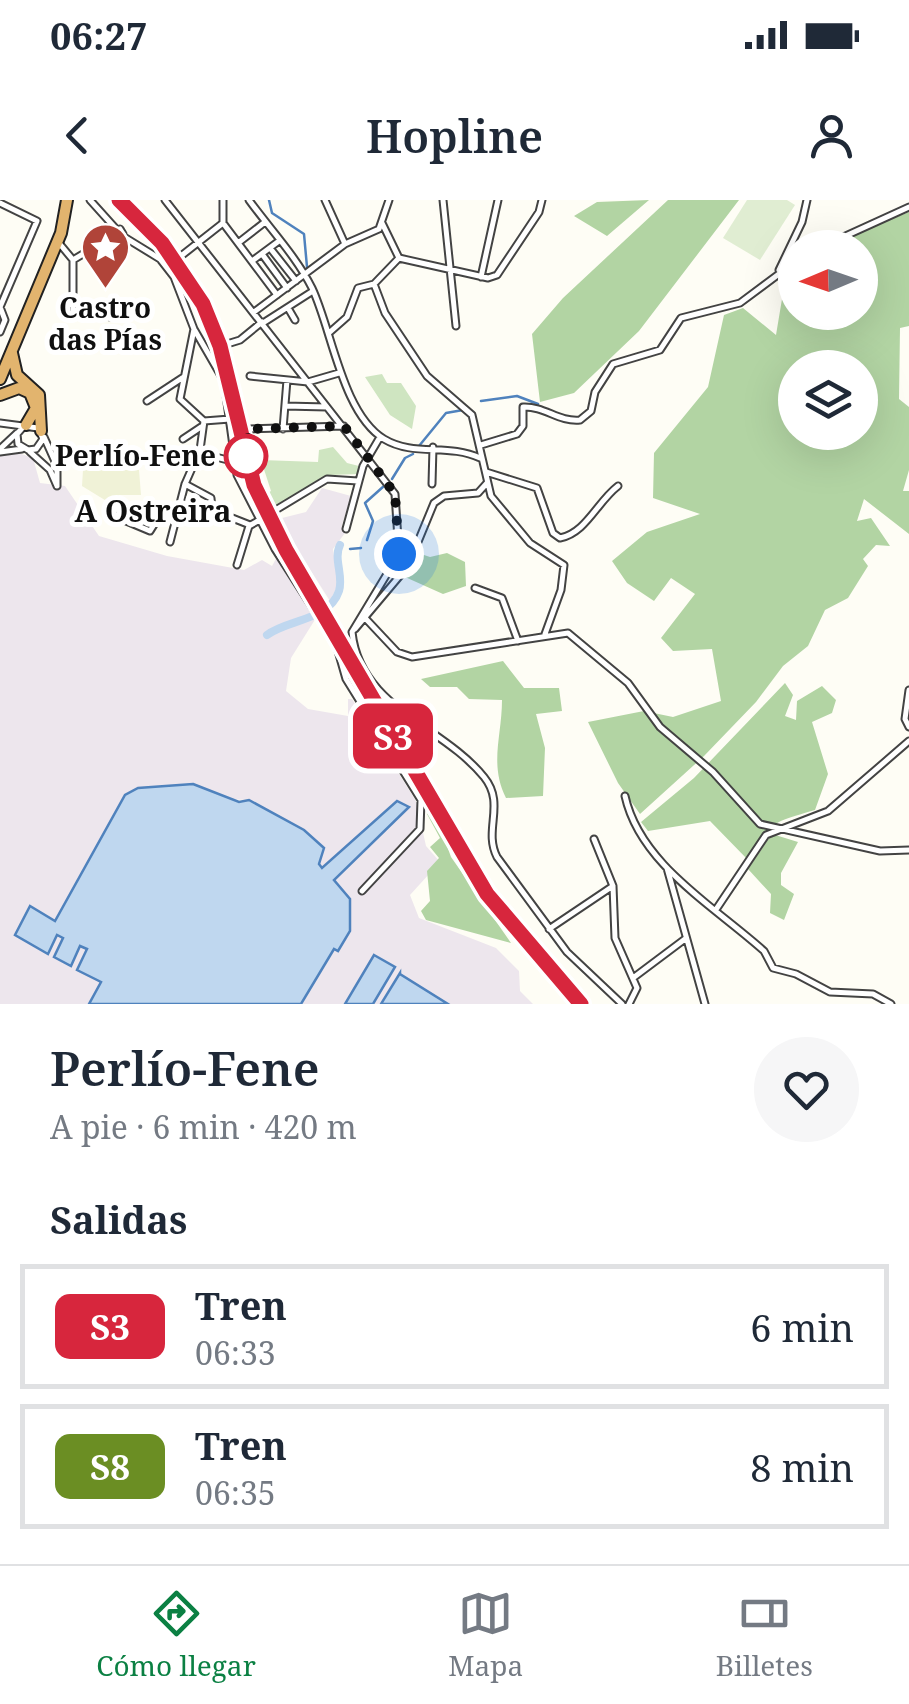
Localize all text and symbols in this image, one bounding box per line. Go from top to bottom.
text: 06:27 [50,9,147,61]
text: Hopline [366,105,543,166]
icon: back [50,108,105,163]
icon: person [804,108,859,163]
place icon: Castro das Pías [79,222,131,290]
north arrow [778,230,878,330]
map controls [778,230,878,450]
place label: Castro das Pías [48,288,162,358]
button: layers [778,350,878,450]
marker: Perlío-Fene [225,435,267,477]
place label: Perlío-Fene [55,436,216,474]
district label: A Ostreira [74,490,232,531]
your location [374,529,424,579]
line badge: S3 [348,704,438,768]
text: S3 [373,713,413,760]
text: Perlío-Fene [50,1035,320,1100]
button: heart [754,1037,859,1142]
text: A pie · 6 min · 420 m [50,1105,357,1148]
text: Salidas [50,1193,187,1245]
text: Tren [195,1279,287,1331]
text: 6 min [750,1301,854,1353]
text: S3 [90,1303,130,1350]
text: 06:33 [195,1331,276,1374]
text: Tren [195,1419,287,1471]
text: 8 min [750,1441,854,1493]
text: S8 [90,1443,130,1490]
text: 06:35 [195,1471,276,1514]
tab: Cómo llegar [96,1586,256,1684]
tab: Mapa [448,1586,523,1684]
tab: Billetes [716,1586,813,1684]

